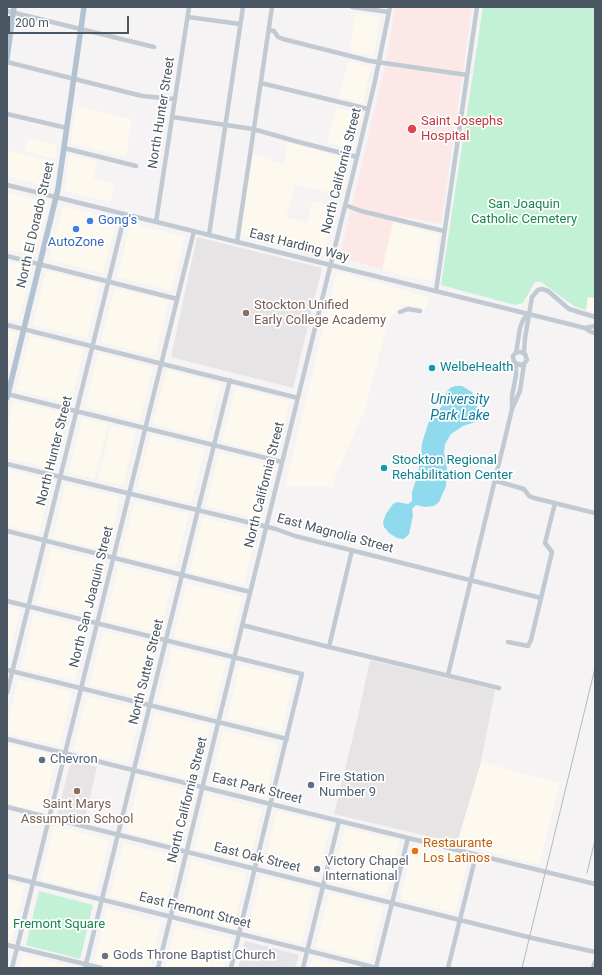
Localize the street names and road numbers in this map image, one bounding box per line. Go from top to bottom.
street label: North Hunter Street [145,56,179,170]
street label: North California Street [319,106,365,236]
street label: North El Dorado Street [14,160,58,290]
street label: East Harding Way [248,226,350,266]
street label: North Hunter Street [34,394,76,508]
street label: North California Street [242,420,288,550]
street label: East Magnolia Street [275,511,395,557]
street label: North San Joaquin Street [67,525,117,669]
street label: North Sutter Street [126,618,168,726]
street label: North California Street [165,735,211,865]
street label: East Park Street [210,770,304,808]
street label: East Oak Street [212,840,302,876]
street label: East Fremont Street [138,890,252,932]

